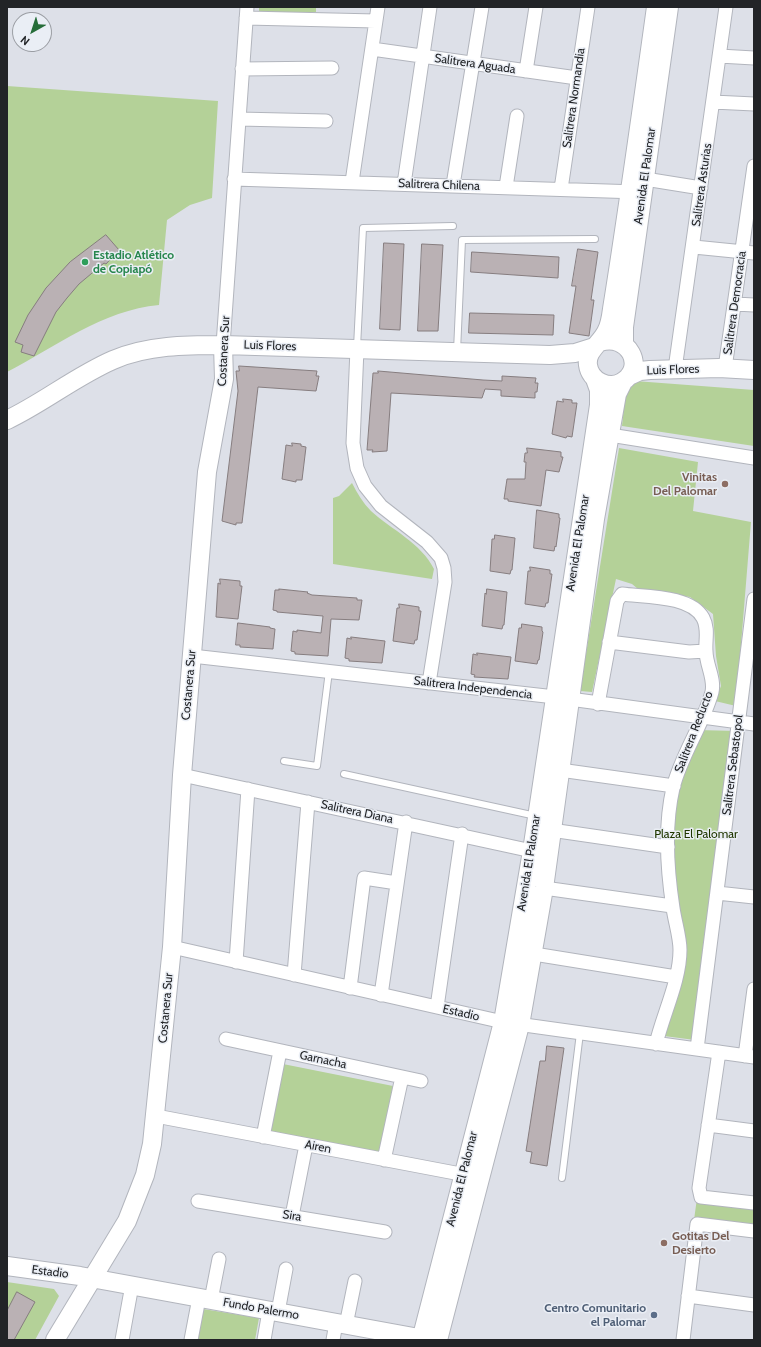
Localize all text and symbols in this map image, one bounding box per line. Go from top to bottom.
north arrow [12,12,52,52]
text: N [18,33,33,48]
street label: Salitrera Normandia [560,47,588,149]
street label: Salitrera Aguada [433,51,517,77]
street label: Avenida El Palomar [631,127,659,225]
street label: Salitrera Asturias [689,142,715,228]
street label: Salitrera Chilena [398,176,480,194]
place label: Estadio Atlético de Copiapó [93,248,174,276]
street label: Salitrera Democracia [721,250,749,356]
marker: Estadio Atlético de Copiapó [80,257,90,267]
street label: Costanera Sur [215,315,233,387]
street label: Luis Flores [243,338,297,354]
street label: Luis Flores [646,362,700,378]
place label: Vinitas Del Palomar [653,470,717,498]
marker: Vinitas Del Palomar [720,479,730,489]
street label: Avenida El Palomar [563,494,593,592]
street label: Costanera Sur [179,649,199,721]
street label: Salitrera Independencia [413,674,533,702]
street label: Salitrera Reducto [672,689,716,775]
street label: Salitrera Sebastopol [720,714,746,816]
street label: Salitrera Diana [320,797,394,827]
street label: Avenida El Palomar [514,814,544,912]
park label: Plaza El Palomar [654,827,738,841]
street label: Costanera Sur [156,972,176,1044]
street label: Estadio [441,1002,481,1024]
street label: Garnacha [298,1048,348,1072]
street label: Avenida El Palomar [443,1130,481,1228]
street label: Airen [304,1137,332,1157]
street label: Sira [282,1207,302,1225]
place label: Gotitas Del Desierto [672,1229,729,1257]
marker: Gotitas Del Desierto [659,1238,669,1248]
street label: Estadio [31,1263,69,1281]
street label: Fundo Palermo [222,1295,300,1323]
place label: Centro Comunitario el Palomar [544,1301,646,1329]
marker: Centro Comunitario el Palomar [649,1310,659,1320]

